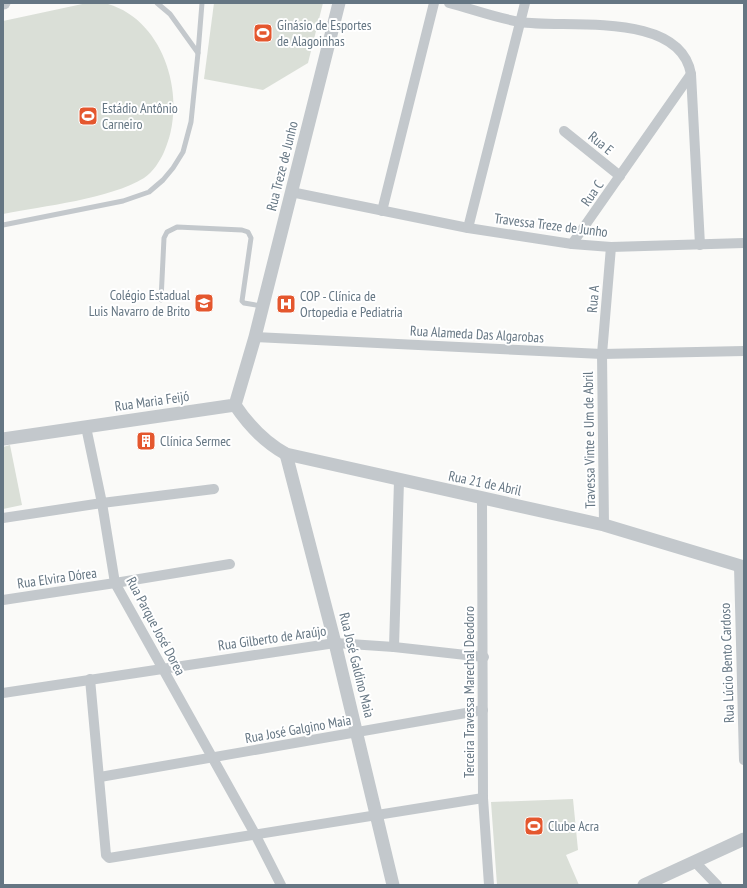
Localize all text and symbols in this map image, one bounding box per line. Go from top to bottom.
place label: Ginásio de Esportes de Alagoinhas [277,16,372,50]
sports icon: Ginásio de Esportes de Alagoinhas [252,22,274,44]
place label: Estádio Antônio Carneiro [102,99,178,133]
sports icon: Estádio Antônio Carneiro [77,105,99,127]
street label: Rua Treze de Junho [262,119,302,213]
street label: Rua E [585,127,617,159]
street label: Rua C [577,176,608,210]
street label: Travessa Treze de Junho [493,209,609,241]
street label: Rua A [583,284,603,314]
place label: Colégio Estadual Luis Navarro de Brito [89,286,191,320]
place label: COP - Clínica de Ortopedia e Pediatria [300,287,403,321]
school or university icon: Colégio Estadual Luis Navarro de Brito [193,292,215,314]
hospital icon: COP - Clínica de Ortopedia e Pediatria [275,293,297,315]
street label: Rua Alameda Das Algarobas [410,322,545,347]
street label: Travessa Vinte e Um de Abril [579,371,599,509]
street label: Rua Maria Feijó [114,387,190,415]
building icon: Clínica Sermec [135,430,157,452]
place label: Clínica Sermec [160,432,231,450]
street label: Rua 21 de Abril [447,466,524,500]
street label: Rua Elvira Dórea [16,564,98,592]
street label: Rua Parque José Dorea [122,574,190,678]
street label: Rua Lúcio Bento Cardoso [716,603,738,723]
street label: Terceira Travessa Marechal Deodoro [460,606,478,778]
street label: Rua José Galdino Maia [335,611,379,719]
street label: Rua Gilberto de Araújo [217,622,327,654]
street label: Rua José Galgino Maia [244,711,352,747]
sports icon: Clube Acra [523,815,545,837]
place label: Clube Acra [548,817,599,835]

